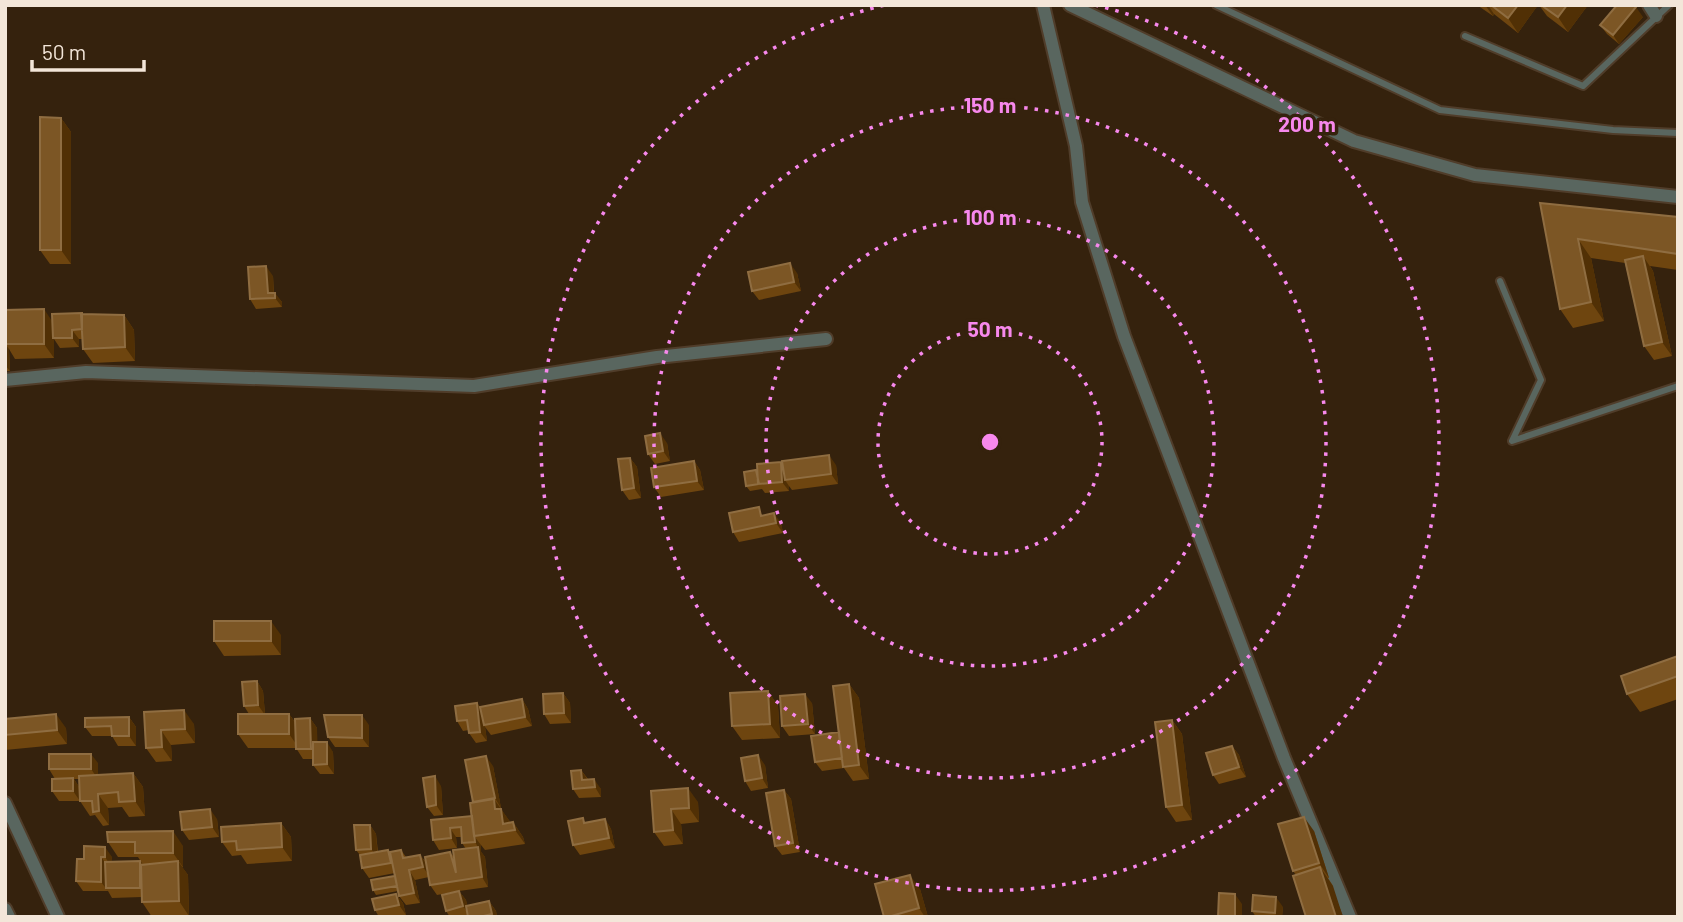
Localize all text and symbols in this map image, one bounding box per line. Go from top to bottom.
scale bar [32,28,144,72]
text: 50 m [42,39,86,64]
text: 150 m [964,92,1016,117]
text: 200 m [1278,111,1336,136]
text: 100 m [963,204,1017,229]
text: 50 m [967,316,1013,341]
centre of rings [978,430,1002,454]

